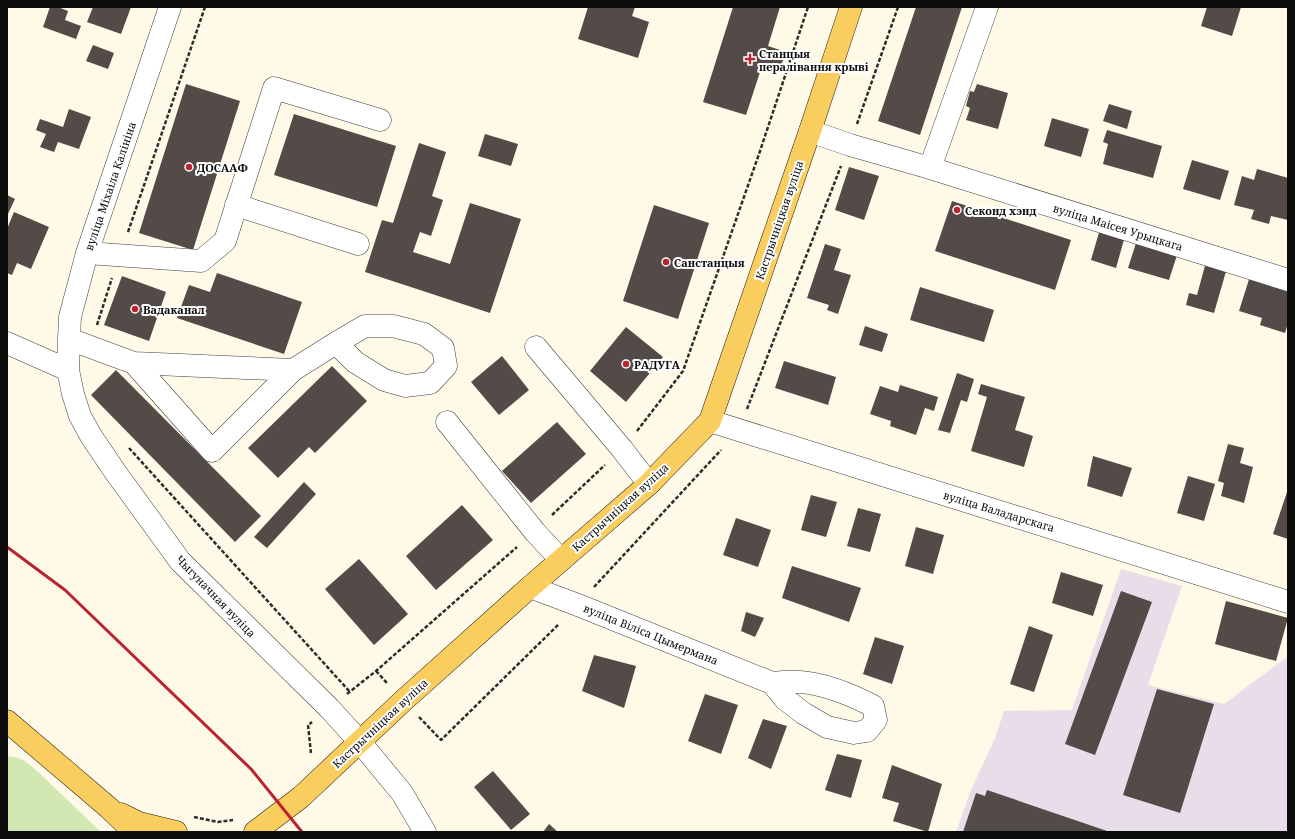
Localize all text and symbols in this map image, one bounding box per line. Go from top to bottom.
place label: Станцыя пералівання крыві [759,46,869,74]
marker: Станцыя пералівання крыві [744,53,756,65]
street label: вуліца Міхаіла Калініна [81,120,139,252]
street label: Кастрычніцкая вуліца [752,158,806,282]
place label: ДОСААФ [197,160,248,175]
marker: ДОСААФ [184,162,194,172]
street label: вуліца Маісея Урыцкага [1051,200,1185,254]
place label: Секонд хэнд [965,203,1036,218]
marker: Секонд хэнд [952,205,962,215]
place label: Санстанцыя [674,255,745,270]
marker: Санстанцыя [661,257,671,267]
place label: Вадаканал [143,302,205,317]
marker: Вадаканал [130,304,140,314]
place label: РАДУГА [634,357,681,372]
marker: РАДУГА [621,359,631,369]
street label: Кастрычніцкая вуліца [569,460,671,554]
street label: вуліца Валадарскага [942,487,1056,535]
street label: Чыгуначная вуліца [173,552,259,640]
street label: вуліца Віліса Цымермана [581,600,721,668]
street label: Кастрычніцкая вуліца [329,675,431,771]

